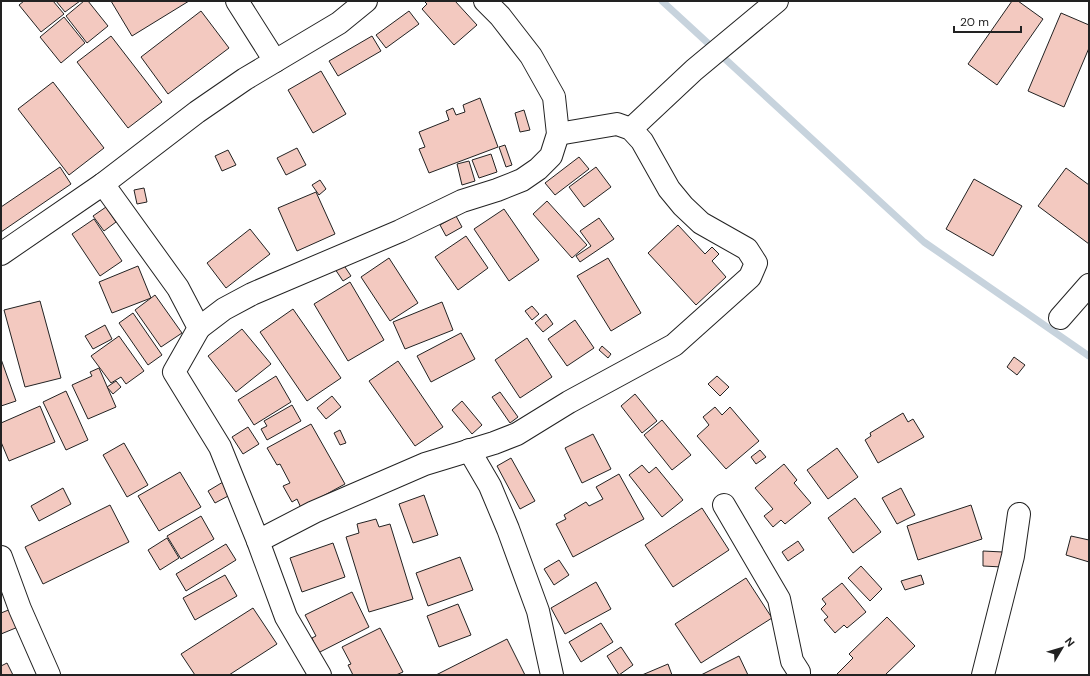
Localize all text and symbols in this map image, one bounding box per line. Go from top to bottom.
scale bar [954,8,1021,34]
text: 20 m [960,14,989,30]
north arrow [1042,628,1082,668]
text: N [1062,634,1078,649]

